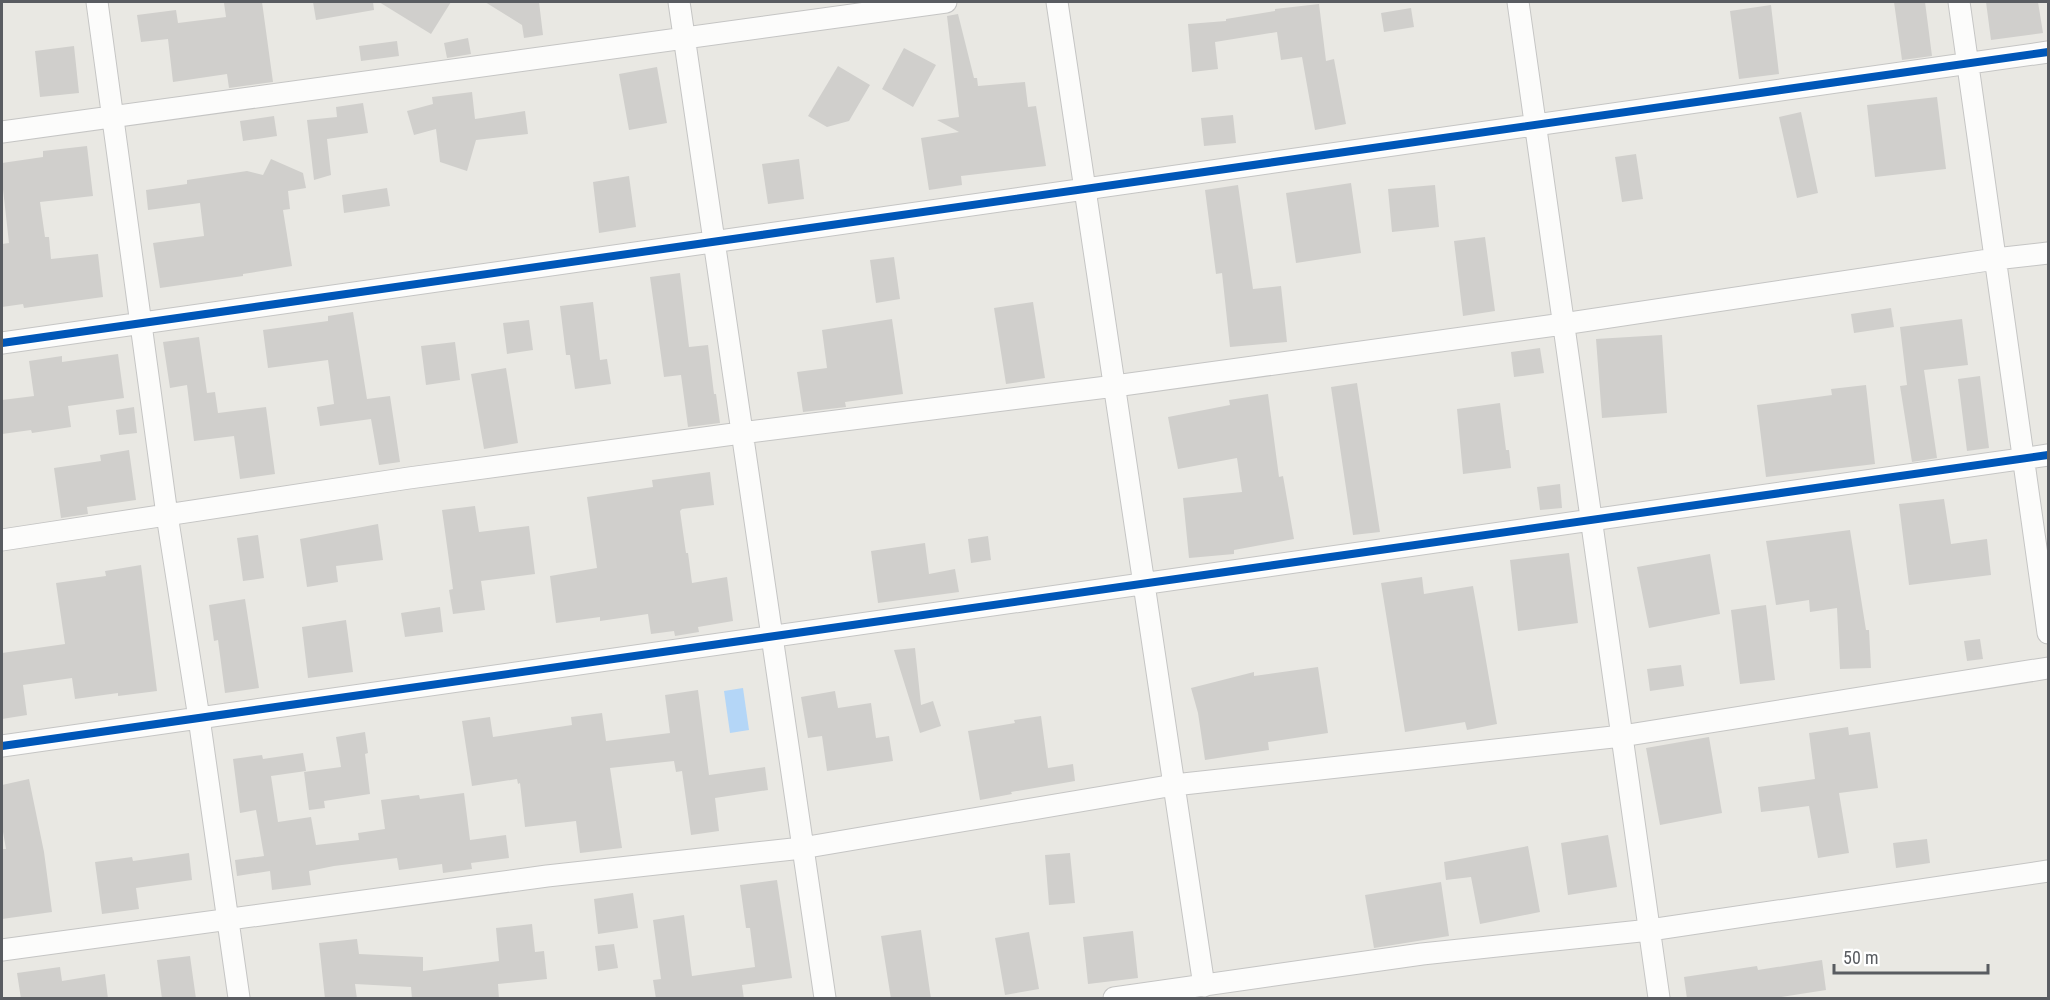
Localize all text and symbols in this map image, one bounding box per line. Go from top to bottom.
scale bar [1834,937,1988,975]
text: 50 m [1843,947,1878,968]

